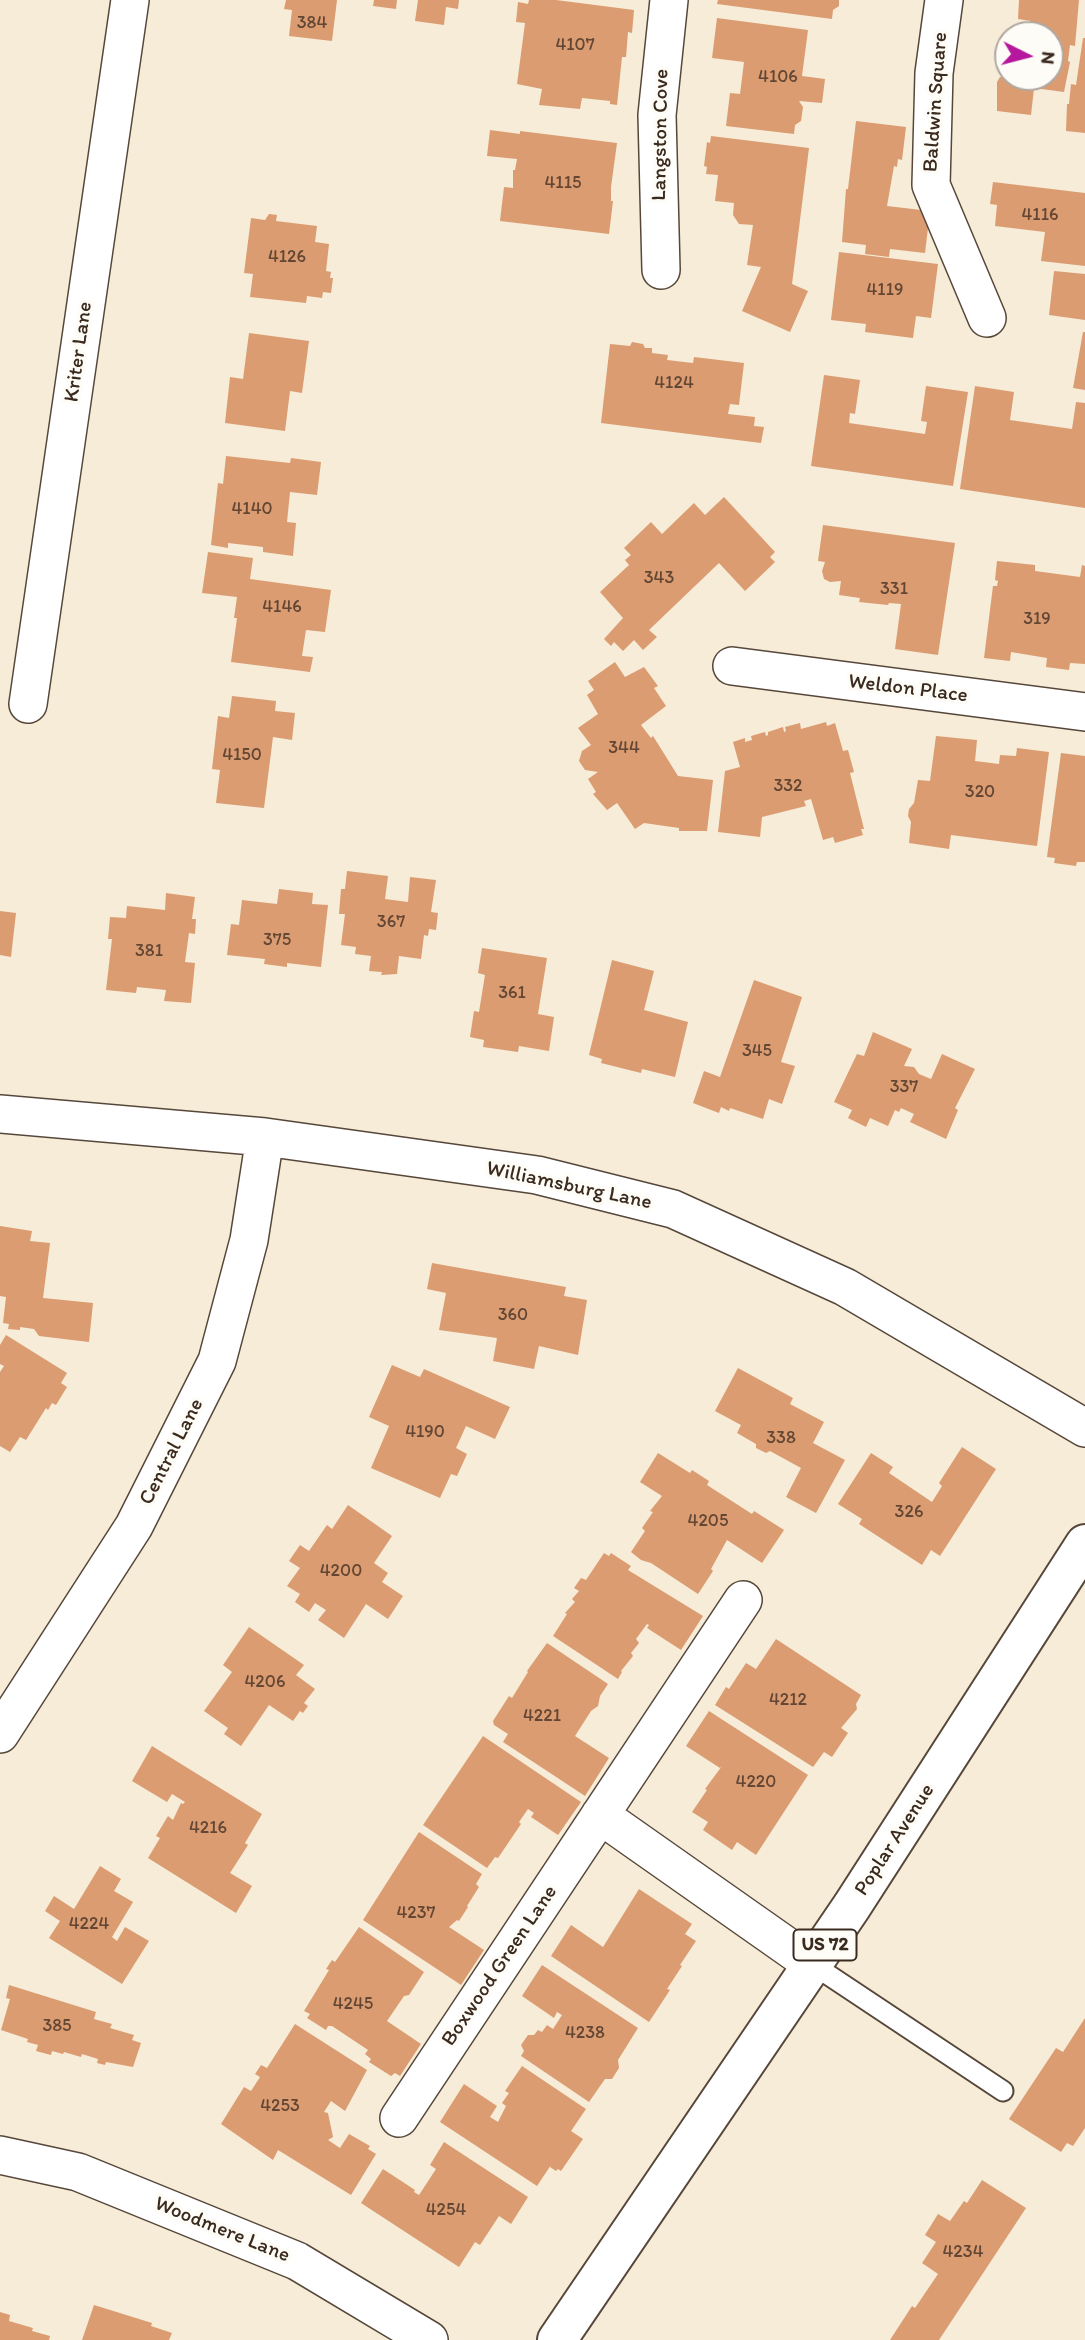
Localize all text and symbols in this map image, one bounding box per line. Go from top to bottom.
house number: 384 [297,12,327,34]
north arrow [994,21,1064,91]
street label: Baldwin Square [919,31,953,173]
house number: 4107 [555,34,595,56]
text: N [1036,50,1061,66]
house number: 4106 [758,66,798,88]
street label: Langston Cove [647,69,675,201]
house number: 4115 [545,172,581,194]
house number: 4116 [1021,204,1059,226]
house number: 4126 [268,246,306,268]
house number: 4119 [867,279,903,301]
street label: Kriter Lane [59,300,99,404]
house number: 4124 [654,372,694,394]
house number: 4140 [231,498,273,520]
house number: 343 [644,567,674,589]
house number: 331 [880,578,908,600]
house number: 4146 [262,596,302,618]
house number: 319 [1023,608,1051,630]
street label: Weldon Place [847,669,969,709]
house number: 344 [608,737,640,759]
house number: 4150 [222,744,262,766]
house number: 332 [773,775,803,797]
house number: 320 [965,781,995,803]
house number: 367 [377,911,405,933]
house number: 375 [263,929,291,951]
house number: 381 [135,940,163,962]
house number: 361 [498,982,526,1004]
house number: 345 [742,1040,772,1062]
house number: 337 [890,1076,918,1098]
street label: Williamsburg Lane [484,1156,654,1216]
house number: 360 [498,1304,528,1326]
street label: Central Lane [134,1395,210,1509]
house number: 4190 [405,1421,445,1443]
house number: 338 [766,1427,796,1449]
house number: 326 [895,1501,923,1523]
house number: 4205 [688,1510,728,1532]
house number: 4200 [320,1560,362,1582]
house number: 4206 [245,1671,285,1693]
house number: 4212 [769,1689,807,1711]
house number: 4221 [523,1705,561,1727]
house number: 4220 [736,1771,776,1793]
street label: Poplar Avenue [850,1779,940,1901]
house number: 4216 [189,1817,227,1839]
street label: Boxwood Green Lane [437,1881,563,2051]
house number: 4237 [396,1902,436,1924]
house number: 4224 [69,1913,109,1935]
road number: US 72 [794,1929,856,1960]
house number: 4245 [333,1993,373,2015]
house number: 385 [42,2015,72,2037]
house number: 4238 [565,2022,605,2044]
house number: 4253 [260,2095,300,2117]
street label: Woodmere Lane [151,2191,293,2269]
house number: 4254 [426,2199,466,2221]
house number: 4234 [943,2241,983,2263]

